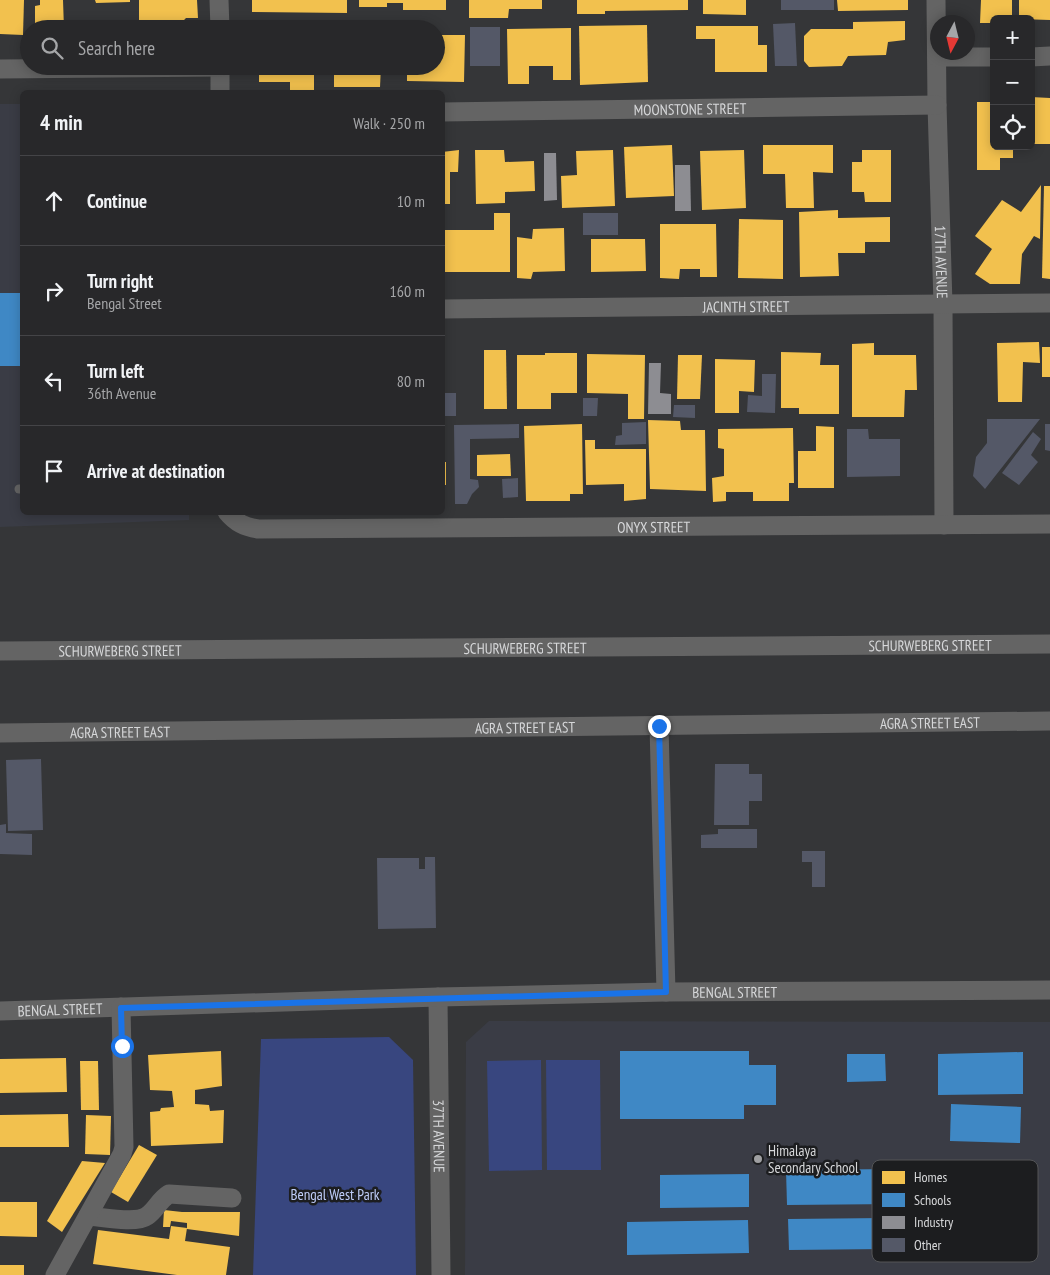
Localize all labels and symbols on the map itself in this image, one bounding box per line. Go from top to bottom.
north arrow [930,15,975,60]
street label: MOONSTONE STREET [634,98,747,119]
street label: 17TH AVENUE [931,225,952,299]
street label: JACINTH STREET [702,296,790,316]
street label: ONYX STREET [617,517,691,536]
street label: SCHURWEBERG STREET [868,635,992,655]
street label: SCHURWEBERG STREET [463,638,587,657]
street label: SCHURWEBERG STREET [58,640,182,660]
street label: AGRA STREET EAST [880,712,980,732]
route end [648,715,671,738]
street label: AGRA STREET EAST [475,717,575,737]
street label: AGRA STREET EAST [70,722,170,742]
street label: BENGAL STREET [692,982,778,1001]
street label: BENGAL STREET [17,998,103,1020]
route start [111,1035,134,1058]
street label: 37TH AVENUE [430,1099,449,1173]
place label: Himalaya Secondary School [768,1141,859,1177]
marker: Himalaya Secondary School [752,1153,764,1165]
legend [872,1160,1038,1262]
text: Homes [914,1168,947,1186]
park label: Bengal West Park [290,1185,380,1204]
text: Schools [914,1191,951,1209]
text: Industry [914,1213,954,1231]
text: Other [914,1236,941,1254]

